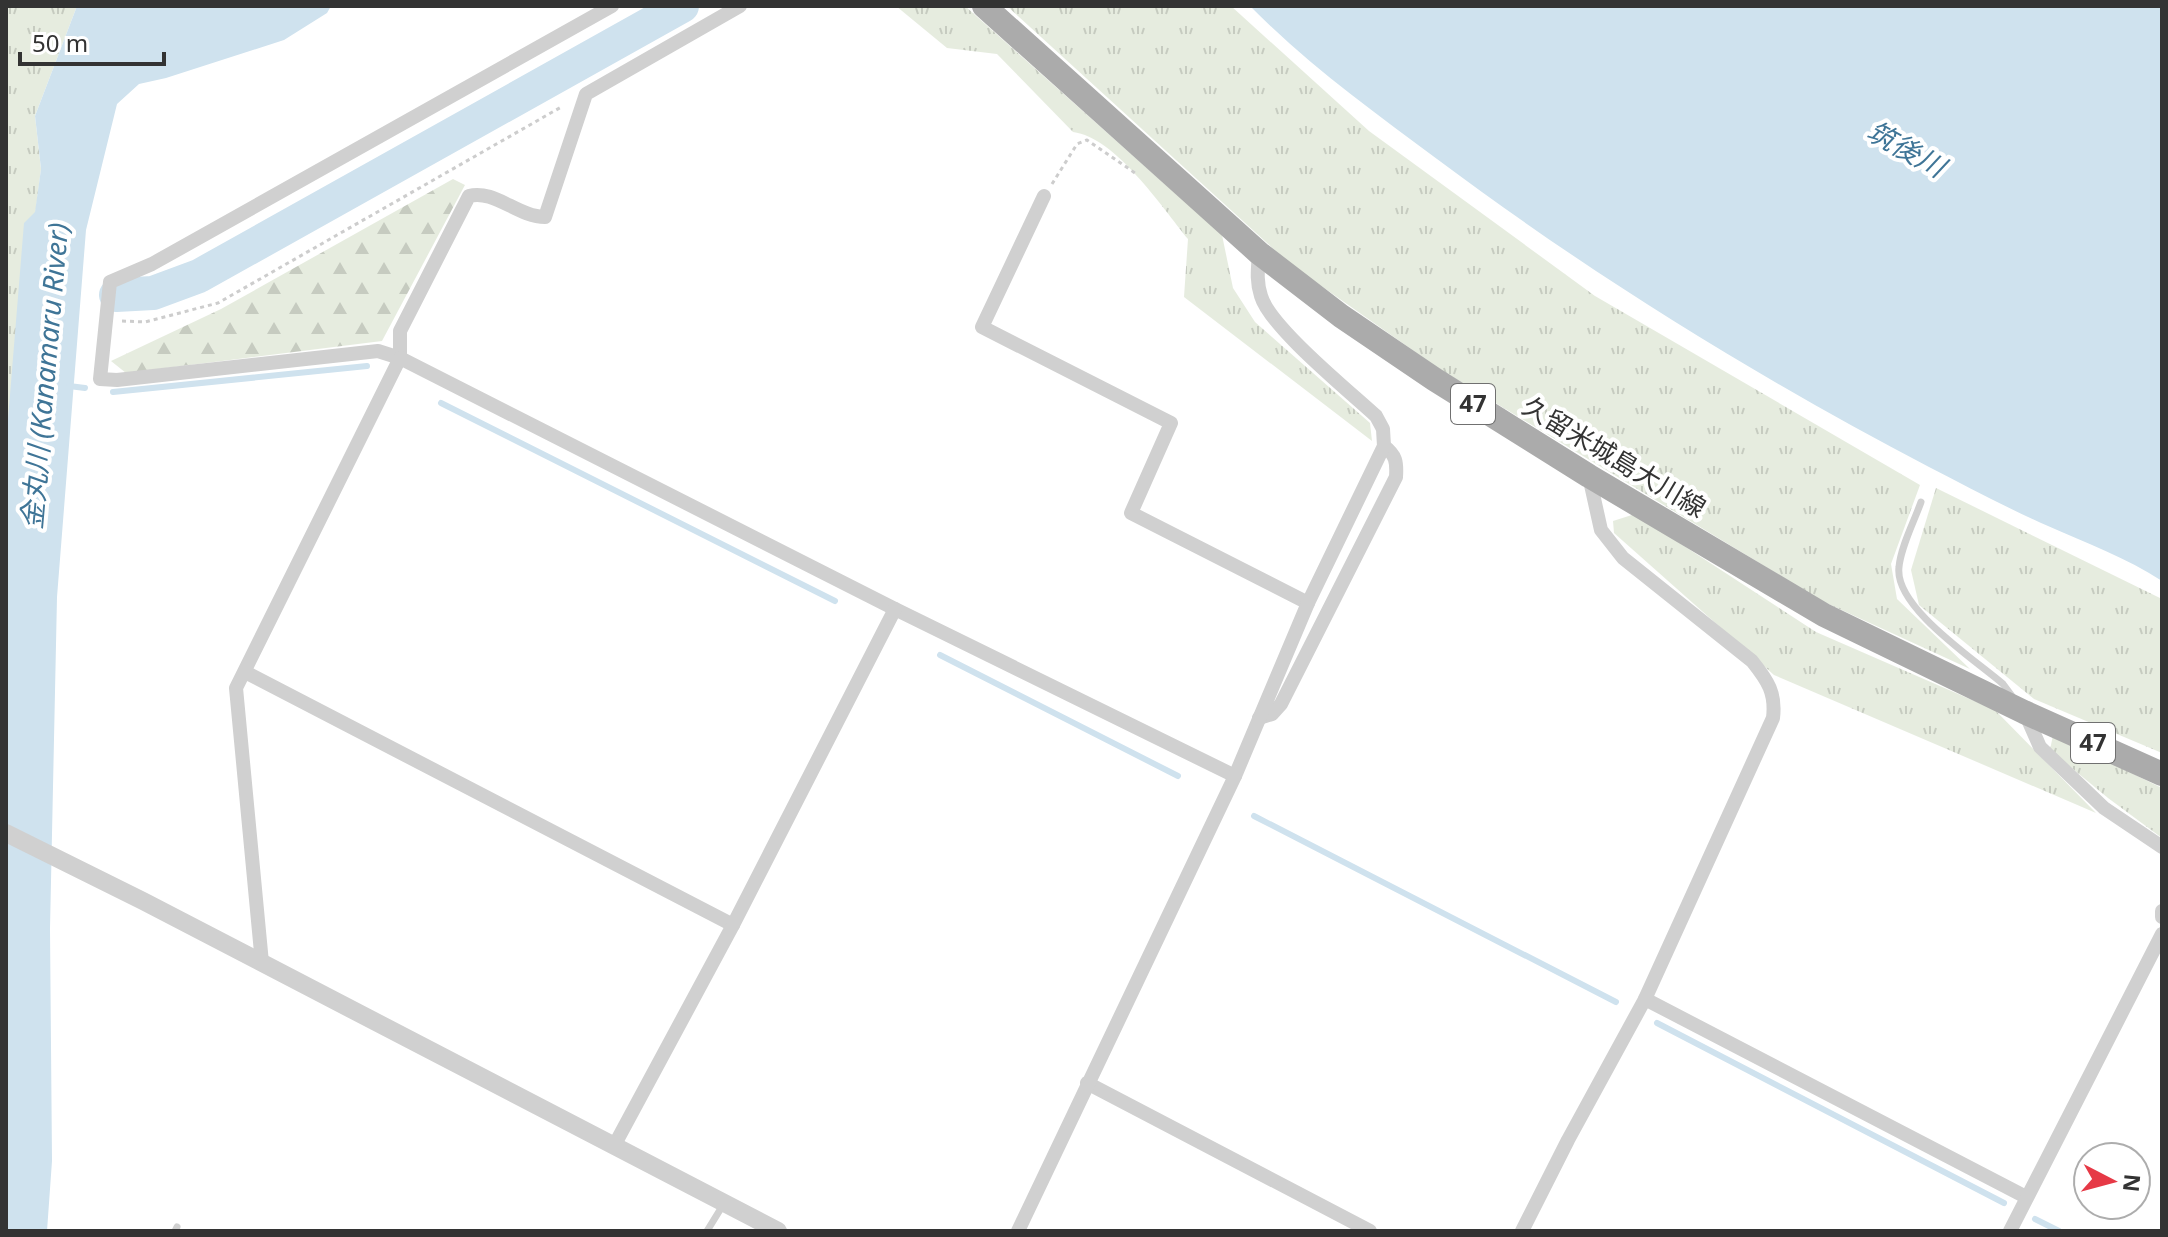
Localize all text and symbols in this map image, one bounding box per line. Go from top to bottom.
scale bar [20,16,164,66]
text: 50 m [32,26,88,59]
water label: 筑後川 [1861,111,1955,187]
water label: 金丸川 (Kanamaru River) [12,221,76,531]
road number: 47 [1451,384,1495,424]
street label: 久留米城島大川線 [1516,387,1713,525]
road number: 47 [2071,723,2115,763]
north arrow [2072,1141,2152,1221]
text: N [2117,1173,2149,1194]

